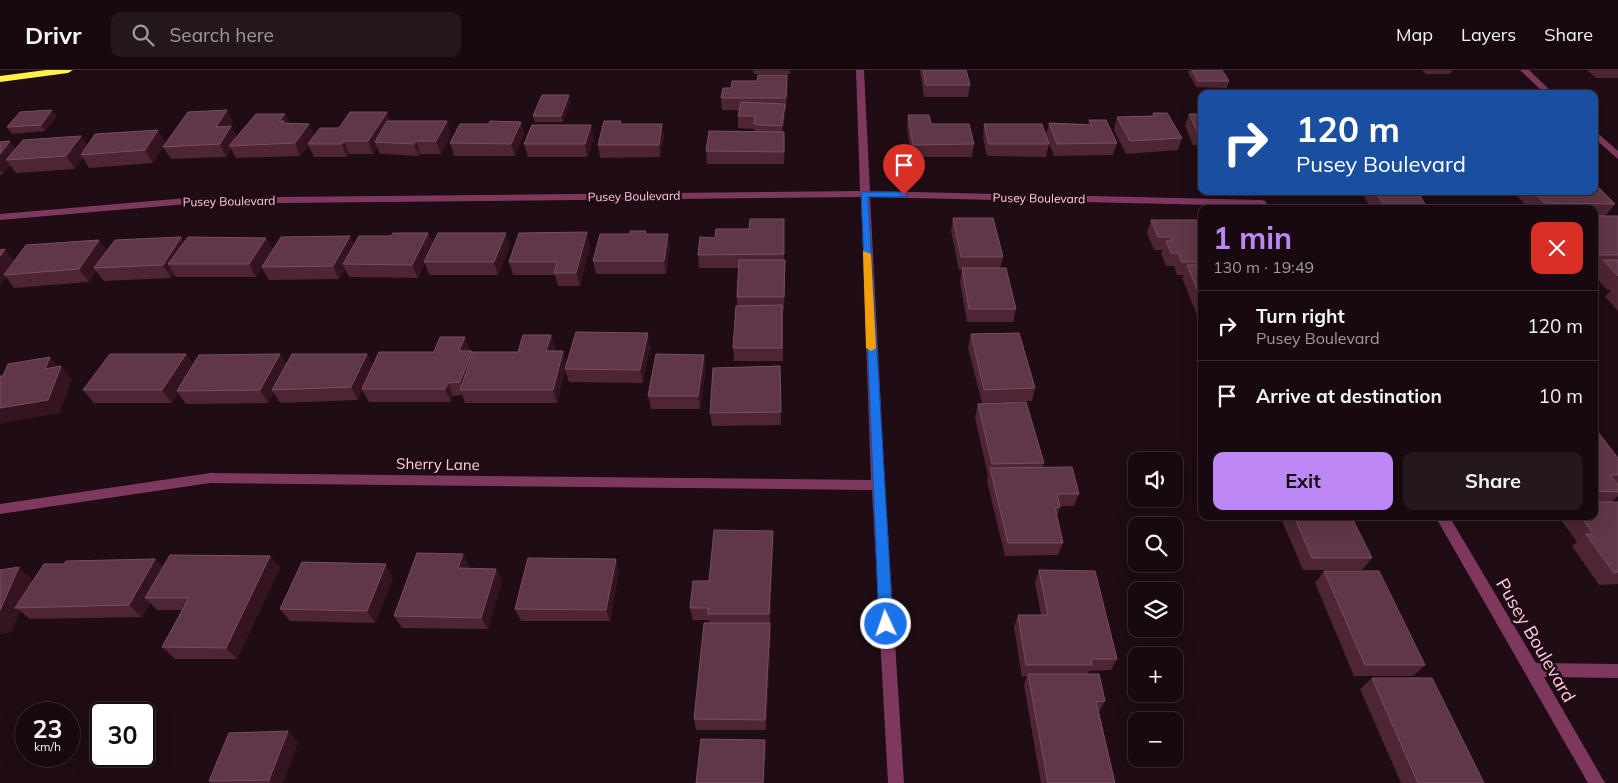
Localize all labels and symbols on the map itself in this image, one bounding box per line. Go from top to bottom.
pin [883,144,925,195]
street label: Pusey Boulevard [588,188,680,204]
street label: Pusey Boulevard [993,190,1085,206]
street label: Pusey Boulevard [183,193,275,209]
street label: Sherry Lane [396,454,480,474]
street label: Pusey Boulevard [1491,574,1581,706]
position arrow [859,597,911,649]
speed limit sign: 30 [90,702,155,767]

